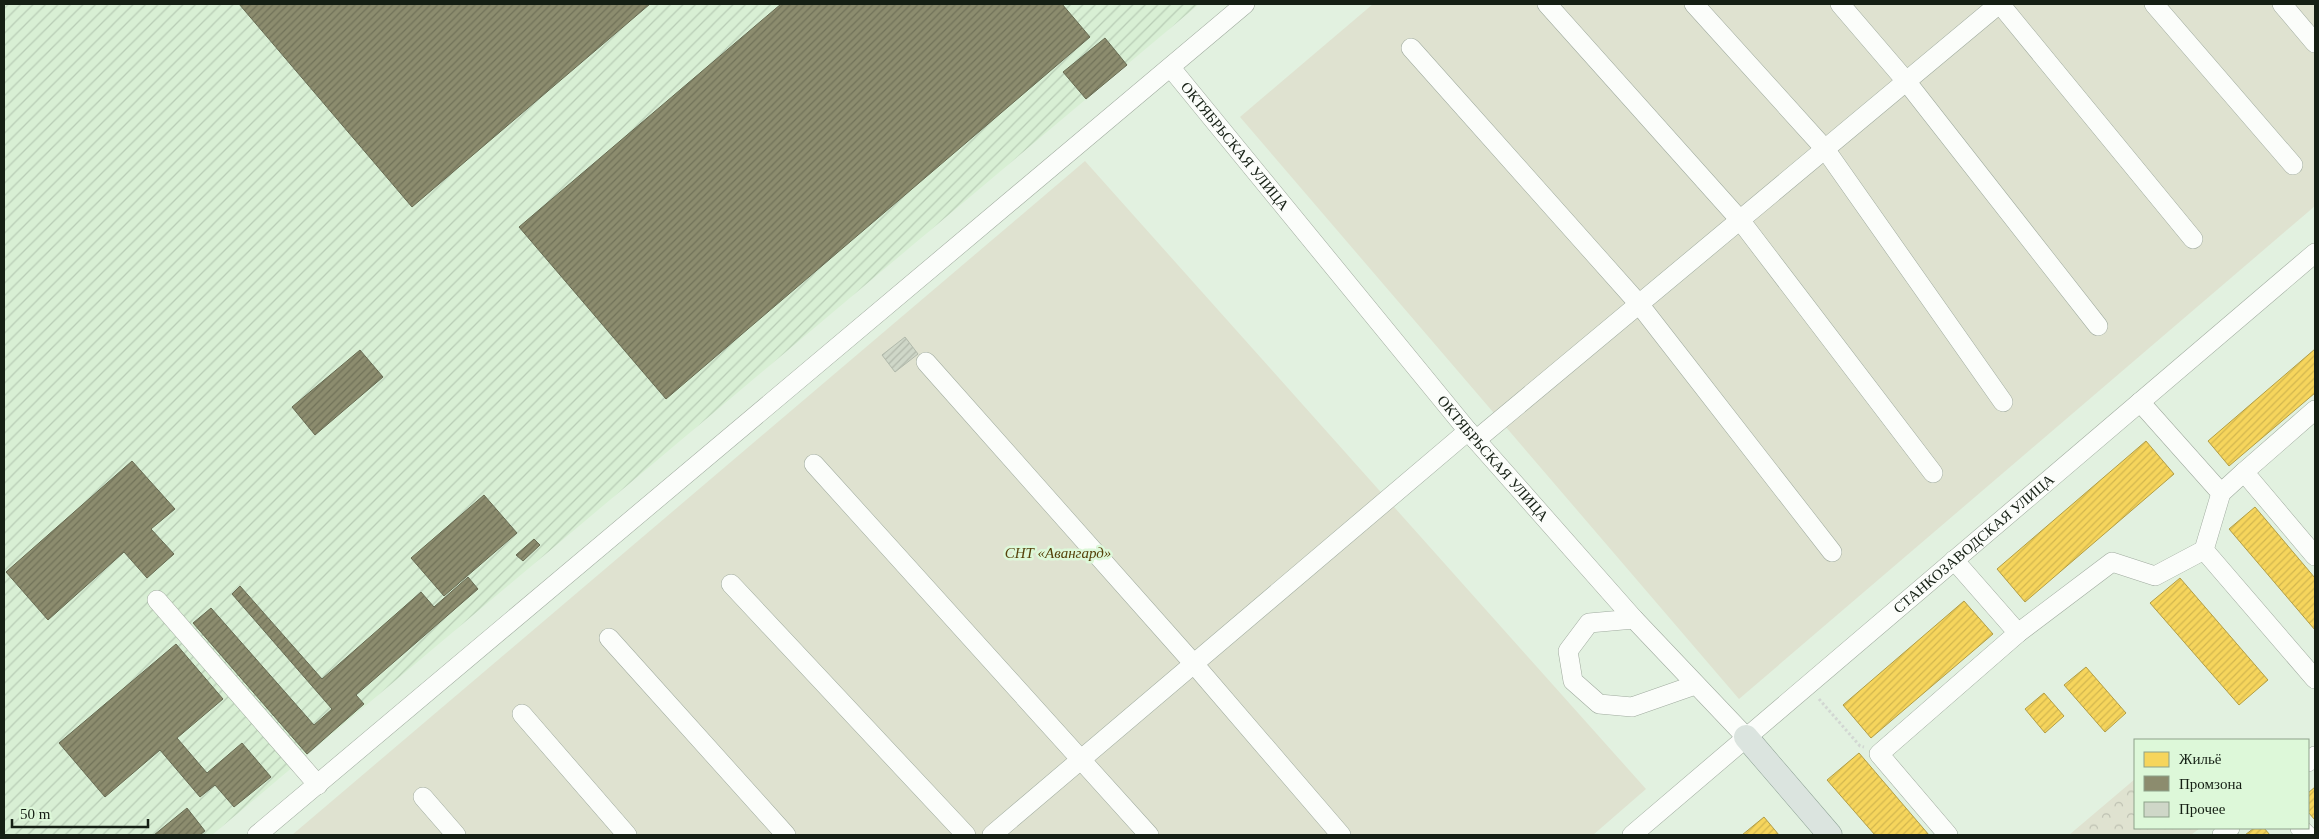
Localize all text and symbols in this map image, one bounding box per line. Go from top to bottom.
street label: ОКТЯБРЬСКАЯ УЛИЦА [1178,79,1292,214]
street label: ОКТЯБРЬСКАЯ УЛИЦА [1434,392,1552,524]
street label: СТАНКОЗАВОДСКАЯ УЛИЦА [1890,471,2057,617]
park label: СНТ «Авангард» [1005,545,1111,561]
legend [2134,739,2309,829]
text: Жильё [2179,751,2222,767]
text: Промзона [2179,776,2242,792]
scale bar [12,796,149,828]
text: Прочее [2179,801,2226,817]
text: 50 m [20,806,51,822]

